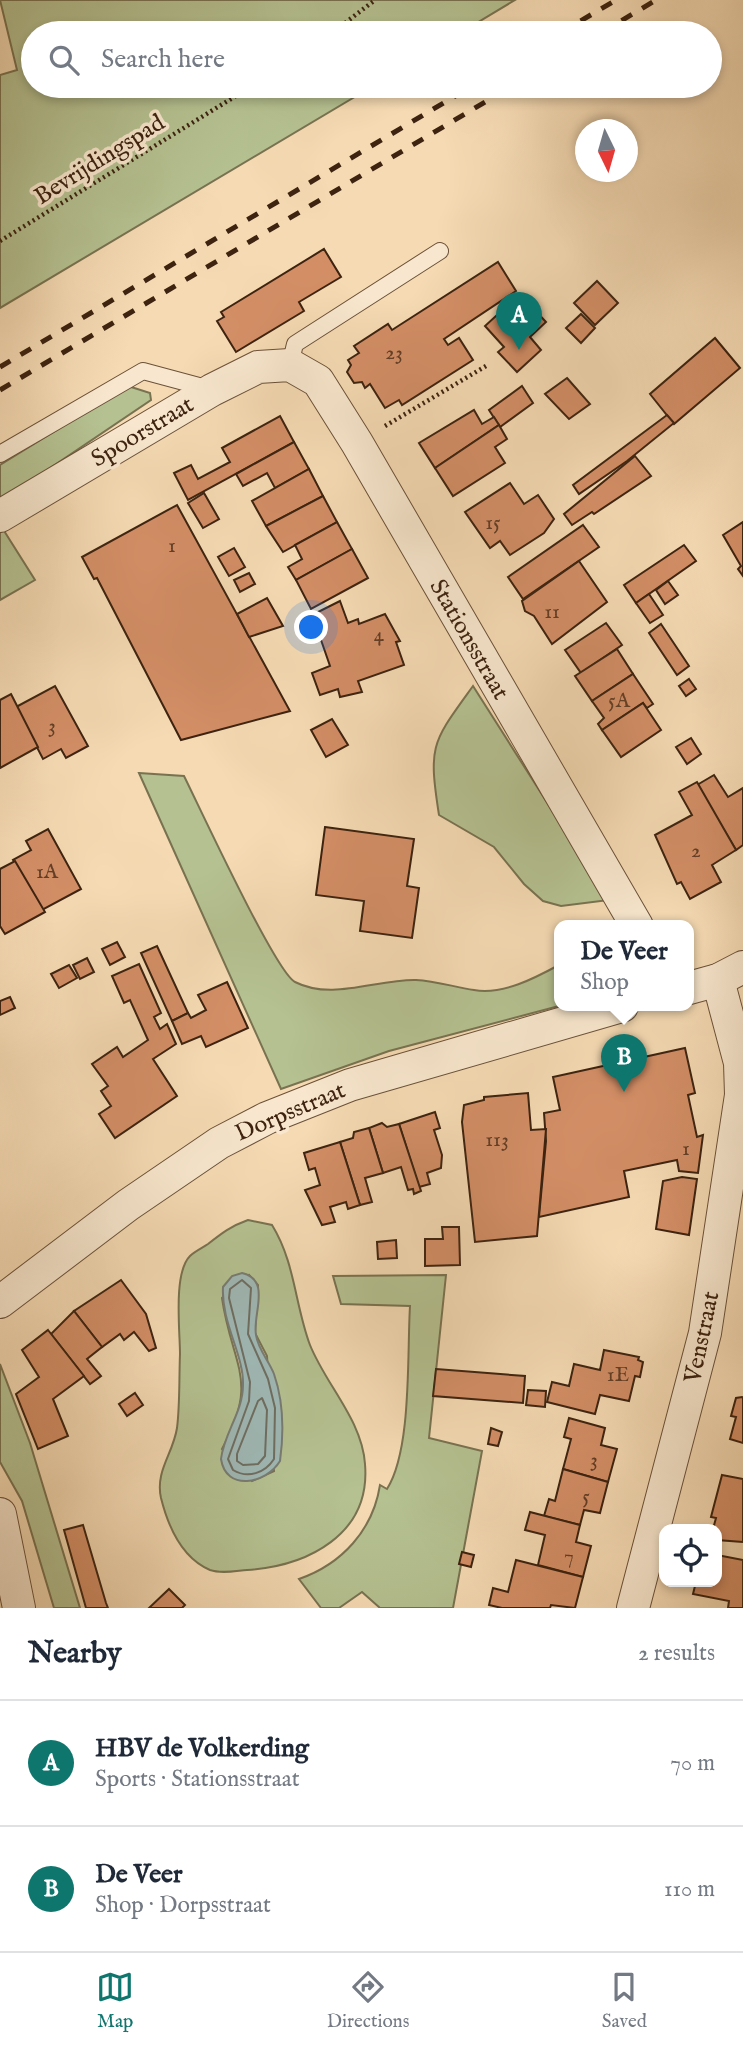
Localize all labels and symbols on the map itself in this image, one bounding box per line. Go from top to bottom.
street label: Bevrijdingspad [29,108,171,213]
north arrow [575,119,638,182]
pin: A [496,292,542,350]
house number: 23 [385,340,403,367]
street label: Spoorstraat [86,390,200,475]
house number: 15 [485,510,501,537]
house number: 1 [168,533,176,560]
street label: Stationsstraat [422,574,516,706]
house number: 11 [544,599,560,626]
your location [294,610,328,644]
house number: 4 [374,622,385,649]
house number: 5A [608,688,631,715]
house number: 3 [48,713,56,740]
house number: 2 [691,838,701,865]
house number: 1A [36,859,59,886]
pin: B [601,1034,647,1092]
street label: Dorpsstraat [231,1075,350,1149]
house number: 113 [485,1127,509,1154]
house number: 1 [682,1136,690,1163]
street label: Venstraat [677,1289,727,1387]
house number: 1E [607,1362,629,1389]
house number: 3 [590,1447,598,1474]
house number: 5 [582,1484,590,1511]
house number: 7 [564,1544,574,1571]

